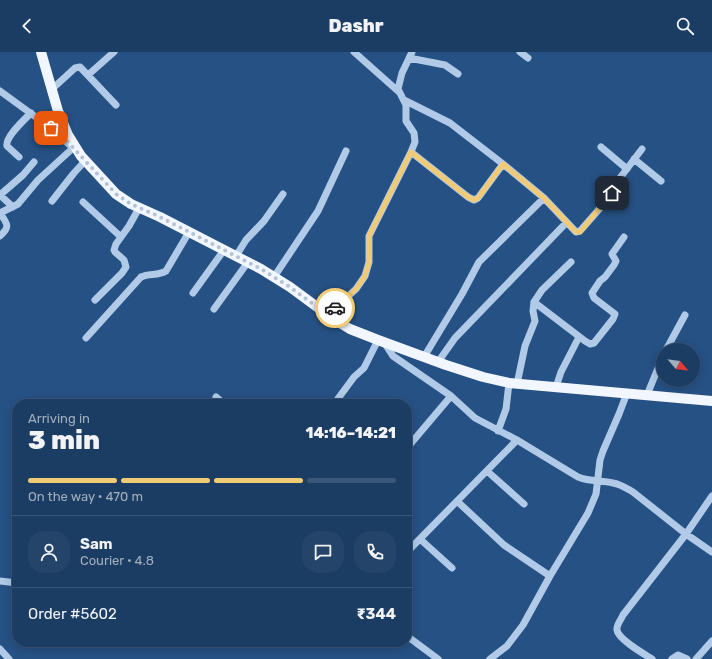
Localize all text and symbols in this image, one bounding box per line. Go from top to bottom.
icon: back [16,15,38,37]
text: Dashr [328,15,384,37]
icon: search [674,15,696,37]
pin [34,111,68,145]
icon: bag [40,117,62,139]
pin [595,176,629,210]
icon: home [601,182,623,204]
courier [315,288,355,328]
icon: car [324,297,346,319]
north arrow [656,343,700,387]
map controls [656,343,700,387]
text: Arriving in [28,411,90,426]
text: 14:16–14:21 [306,424,396,442]
text: 3 min [28,425,100,456]
text: On the way · 470 m [28,489,143,504]
button: person [28,531,70,573]
button: chat [302,531,344,573]
button: phone [354,531,396,573]
text: Sam [80,535,113,553]
text: Courier · 4.8 [80,553,154,568]
text: Order #5602 [28,605,117,623]
text: ₹344 [357,605,396,623]

